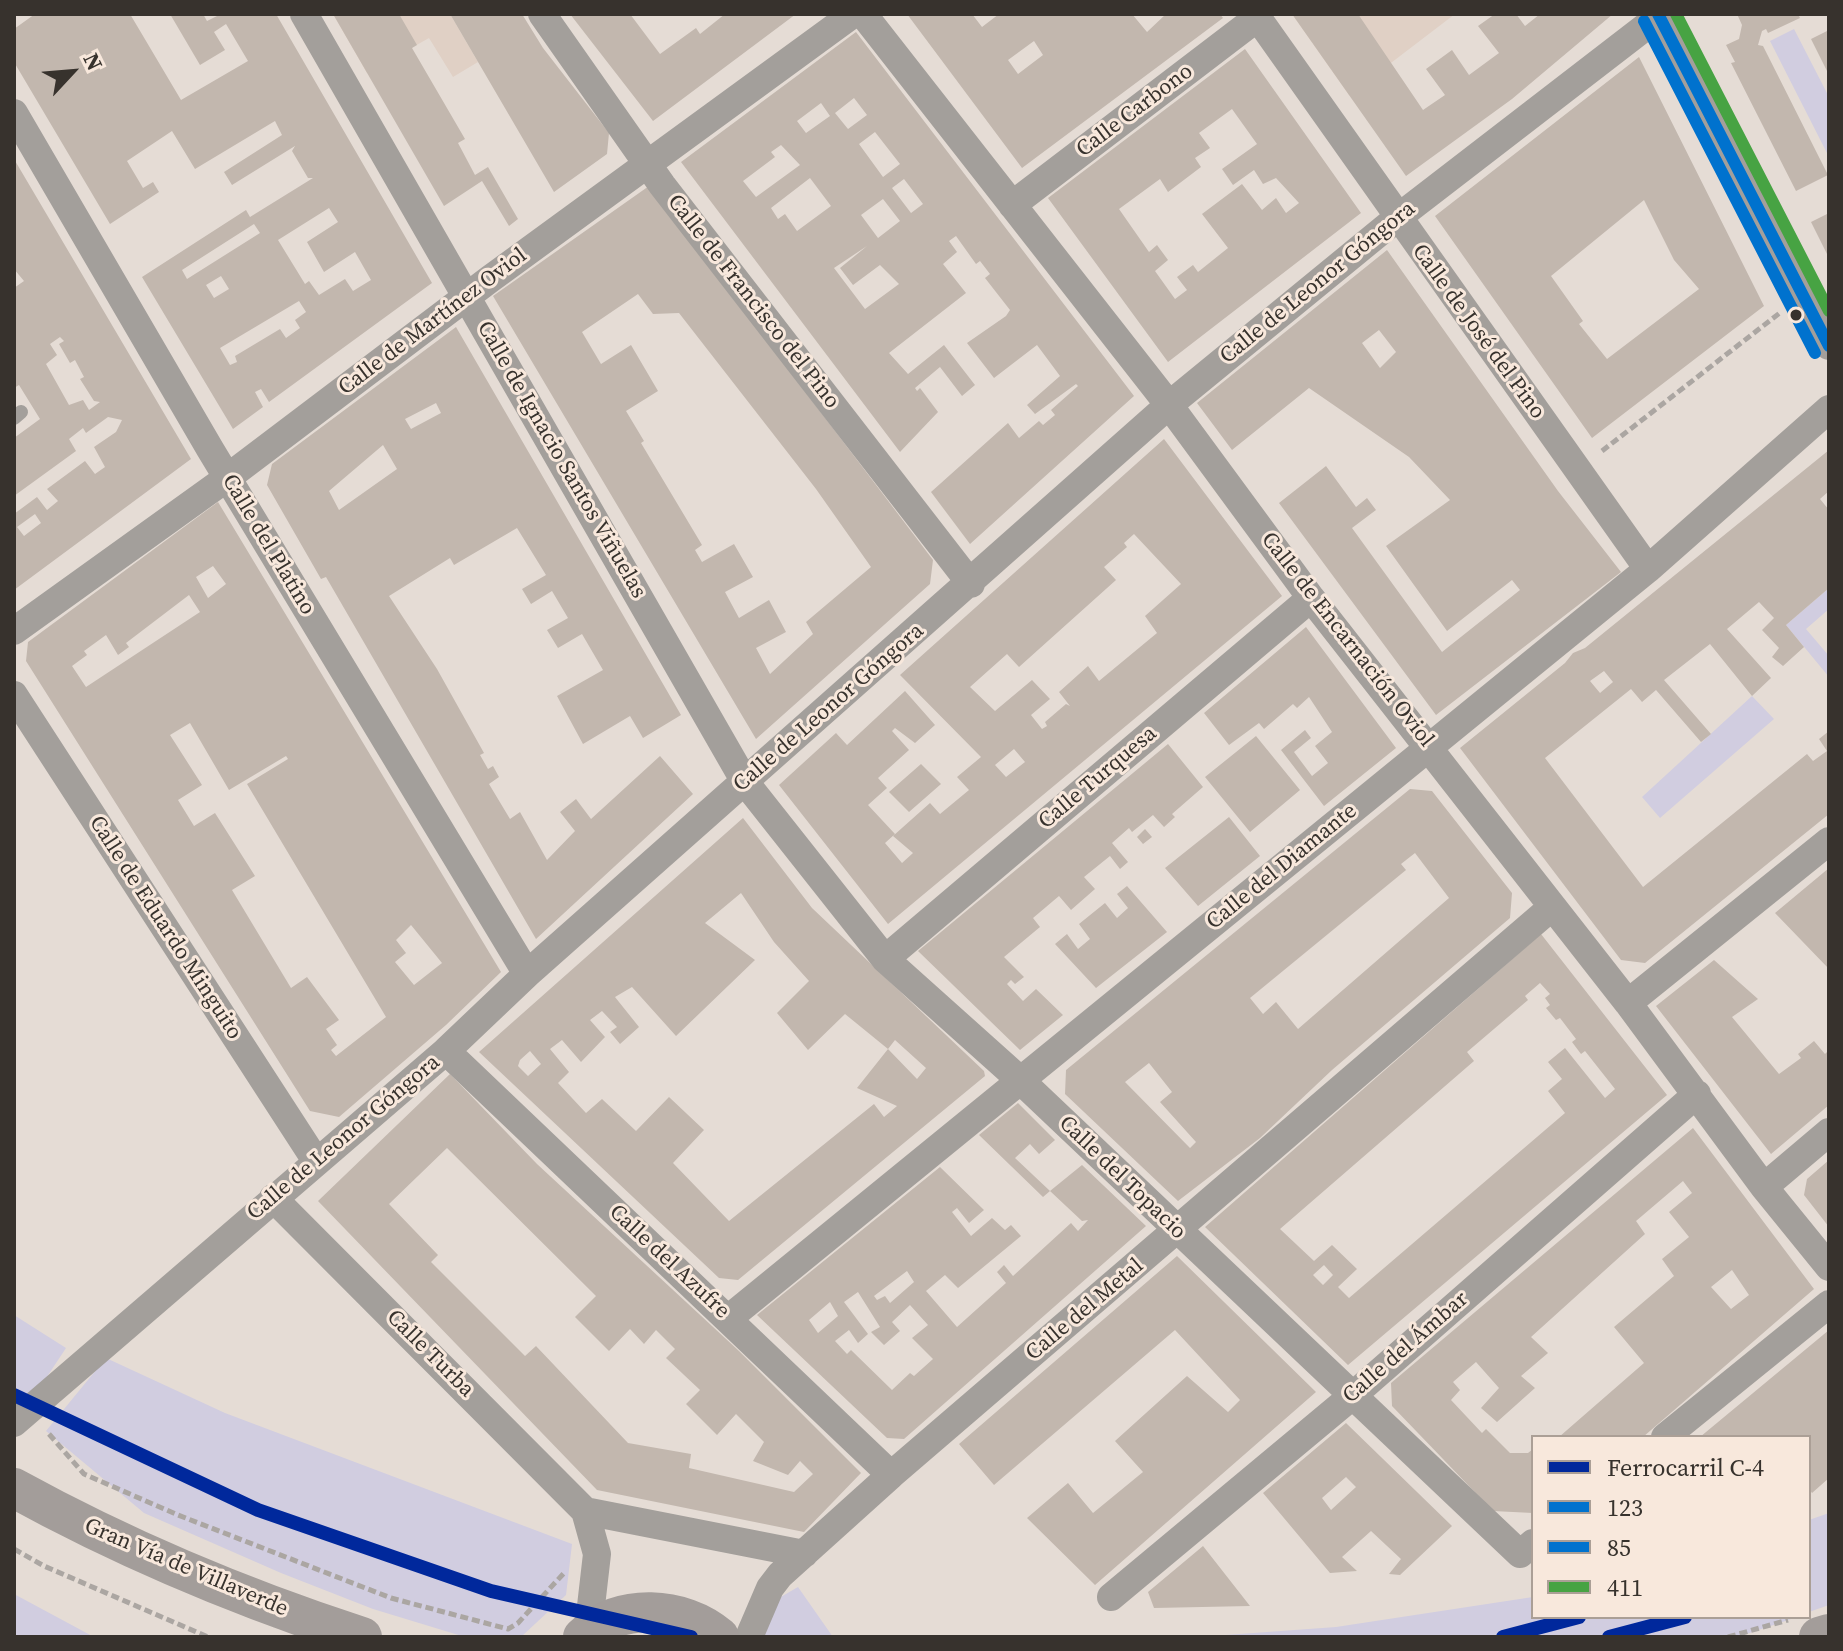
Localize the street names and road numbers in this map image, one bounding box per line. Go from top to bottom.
street label: Calle Carbono [1072,59,1198,163]
street label: Calle de Francisco del Pino [661,190,845,414]
street label: Calle de Leonor Góngora [1215,196,1421,370]
street label: Calle de José del Pino [1406,240,1550,424]
street label: Calle de Martínez Oviol [334,243,532,401]
street label: Calle de Ignacio Santos Viñuelas [471,317,651,603]
street label: Calle del Platino [216,470,320,620]
street label: Calle de Encarnación Oviol [1255,527,1439,753]
street label: Calle de Leonor Góngora [728,618,930,798]
street label: Calle Turquesa [1034,721,1162,835]
street label: Calle del Diamante [1202,798,1362,936]
street label: Calle de Eduardo Minguito [83,811,247,1045]
street label: Calle de Leonor Góngora [242,1050,446,1226]
street label: Calle del Topacio [1053,1111,1191,1245]
street label: Calle del Azufre [603,1199,735,1325]
street label: Calle del Metal [1021,1253,1149,1367]
street label: Calle del Ámbar [1338,1286,1474,1410]
street label: Calle Turba [381,1305,479,1403]
street label: Gran Vía de Villaverde [80,1513,292,1623]

